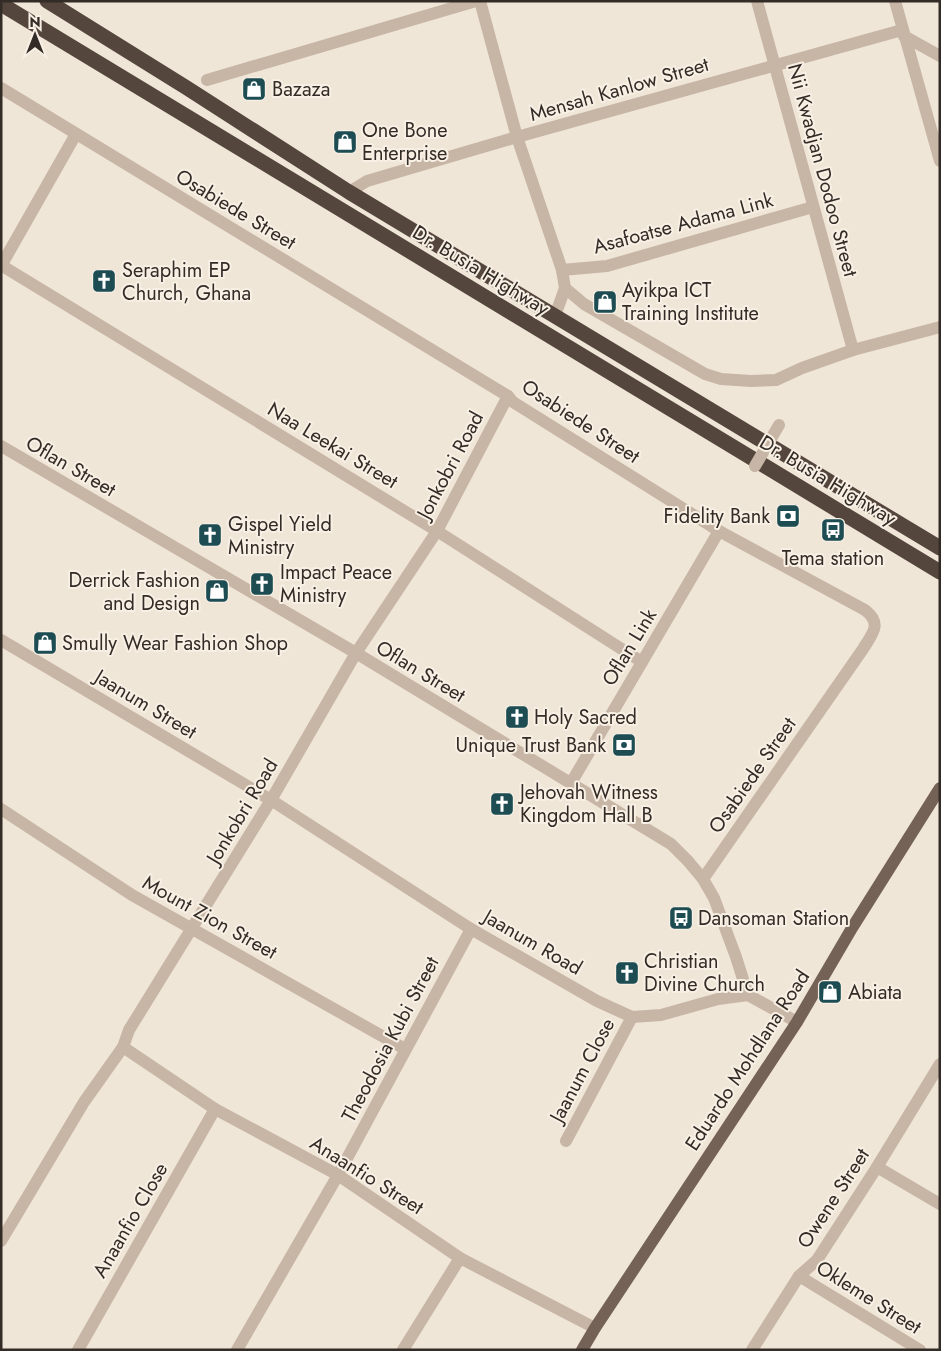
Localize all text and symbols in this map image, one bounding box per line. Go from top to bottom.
north arrow [10,10,60,60]
text: N [29,12,41,32]
street label: Mensah Kanlow Street [526,50,712,129]
street label: Nii Kwadjan Dodoo Street [780,60,865,280]
place label: Bazaza [272,75,330,104]
shop icon: Bazaza [241,76,267,102]
place label: One Bone Enterprise [362,116,447,168]
shop icon: One Bone Enterprise [332,129,358,155]
street label: Osabiede Street [170,162,302,257]
street label: Asafoatse Adama Link [590,185,777,261]
street label: Dr. Busia Highway [407,218,555,323]
place label: Seraphim EP Church, Ghana [122,256,251,308]
church icon: Seraphim EP Church, Ghana [91,268,117,294]
place label: Ayikpa ICT Training Institute [622,276,759,328]
shop icon: Ayikpa ICT Training Institute [592,289,618,315]
street label: Osabiede Street [516,372,646,471]
street label: Naa Leekai Street [262,395,404,496]
street label: Jonkobri Road [408,406,491,527]
street label: Dr. Busia Highway [754,428,902,533]
street label: Oflan Street [20,429,121,504]
place label: Fidelity Bank [664,502,770,531]
bank icon: Fidelity Bank [775,503,801,529]
place label: Gispel Yield Ministry [228,510,332,562]
bus stop icon: Tema station [820,517,846,543]
church icon: Gispel Yield Ministry [197,522,223,548]
place label: Tema station [782,544,884,573]
place label: Impact Peace Ministry [280,558,392,610]
place label: Derrick Fashion and Design [69,566,200,618]
church icon: Impact Peace Ministry [249,571,275,597]
shop icon: Derrick Fashion and Design [204,578,230,604]
street label: Oflan Link [595,603,664,691]
place label: Smully Wear Fashion Shop [62,629,288,658]
shop icon: Smully Wear Fashion Shop [32,630,58,656]
street label: Oflan Street [370,633,471,710]
street label: Jaanum Street [87,661,202,746]
place label: Holy Sacred [534,703,637,732]
church icon: Holy Sacred [504,704,530,730]
street label: Osabiede Street [702,711,803,839]
place label: Unique Trust Bank [456,731,606,760]
bank icon: Unique Trust Bank [611,732,637,758]
street label: Jonkobri Road [198,753,285,872]
place label: Jehovah Witness Kingdom Hall B [517,778,658,830]
church icon: Jehovah Witness Kingdom Hall B [489,791,515,817]
street label: Mount Zion Street [137,868,283,967]
street label: Jaanum Road [475,901,588,982]
place label: Dansoman Station [698,904,849,933]
bus stop icon: Dansoman Station [668,905,694,931]
place label: Christian Divine Church [644,947,765,999]
street label: Theodosia Kubi Street [335,951,446,1127]
church icon: Christian Divine Church [614,960,640,986]
street label: Eduardo Mohdlana Road [678,964,817,1156]
place label: Abiata [848,978,902,1007]
shop icon: Abiata [817,979,843,1005]
street label: Jaanum Close [541,1013,622,1130]
street label: Anaanfio Street [304,1129,429,1222]
street label: Owene Street [790,1142,877,1254]
street label: Anaanfio Close [86,1157,175,1283]
street label: Okleme Street [811,1254,927,1341]

